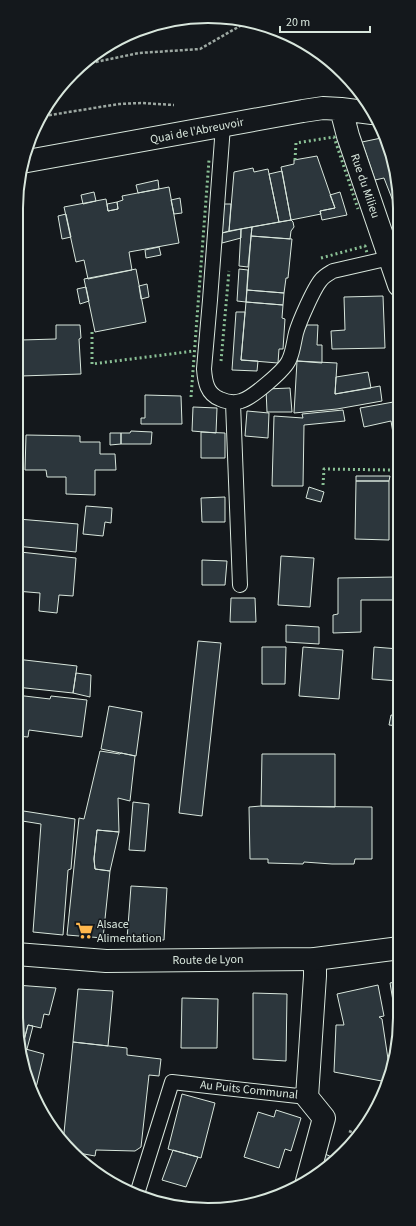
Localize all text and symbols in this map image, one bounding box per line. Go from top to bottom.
scale bar [280,8,370,34]
text: 20 m [286,14,310,31]
street label: Quai de l'Abreuvoir [149,113,246,148]
street label: Rue du Milieu [346,151,384,221]
place label: Alsace Alimentation [97,916,162,947]
supermarket icon: Alsace Alimentation [74,921,94,941]
street label: Route de Lyon [172,951,244,969]
street label: Au Puits Communal [199,1076,299,1104]

